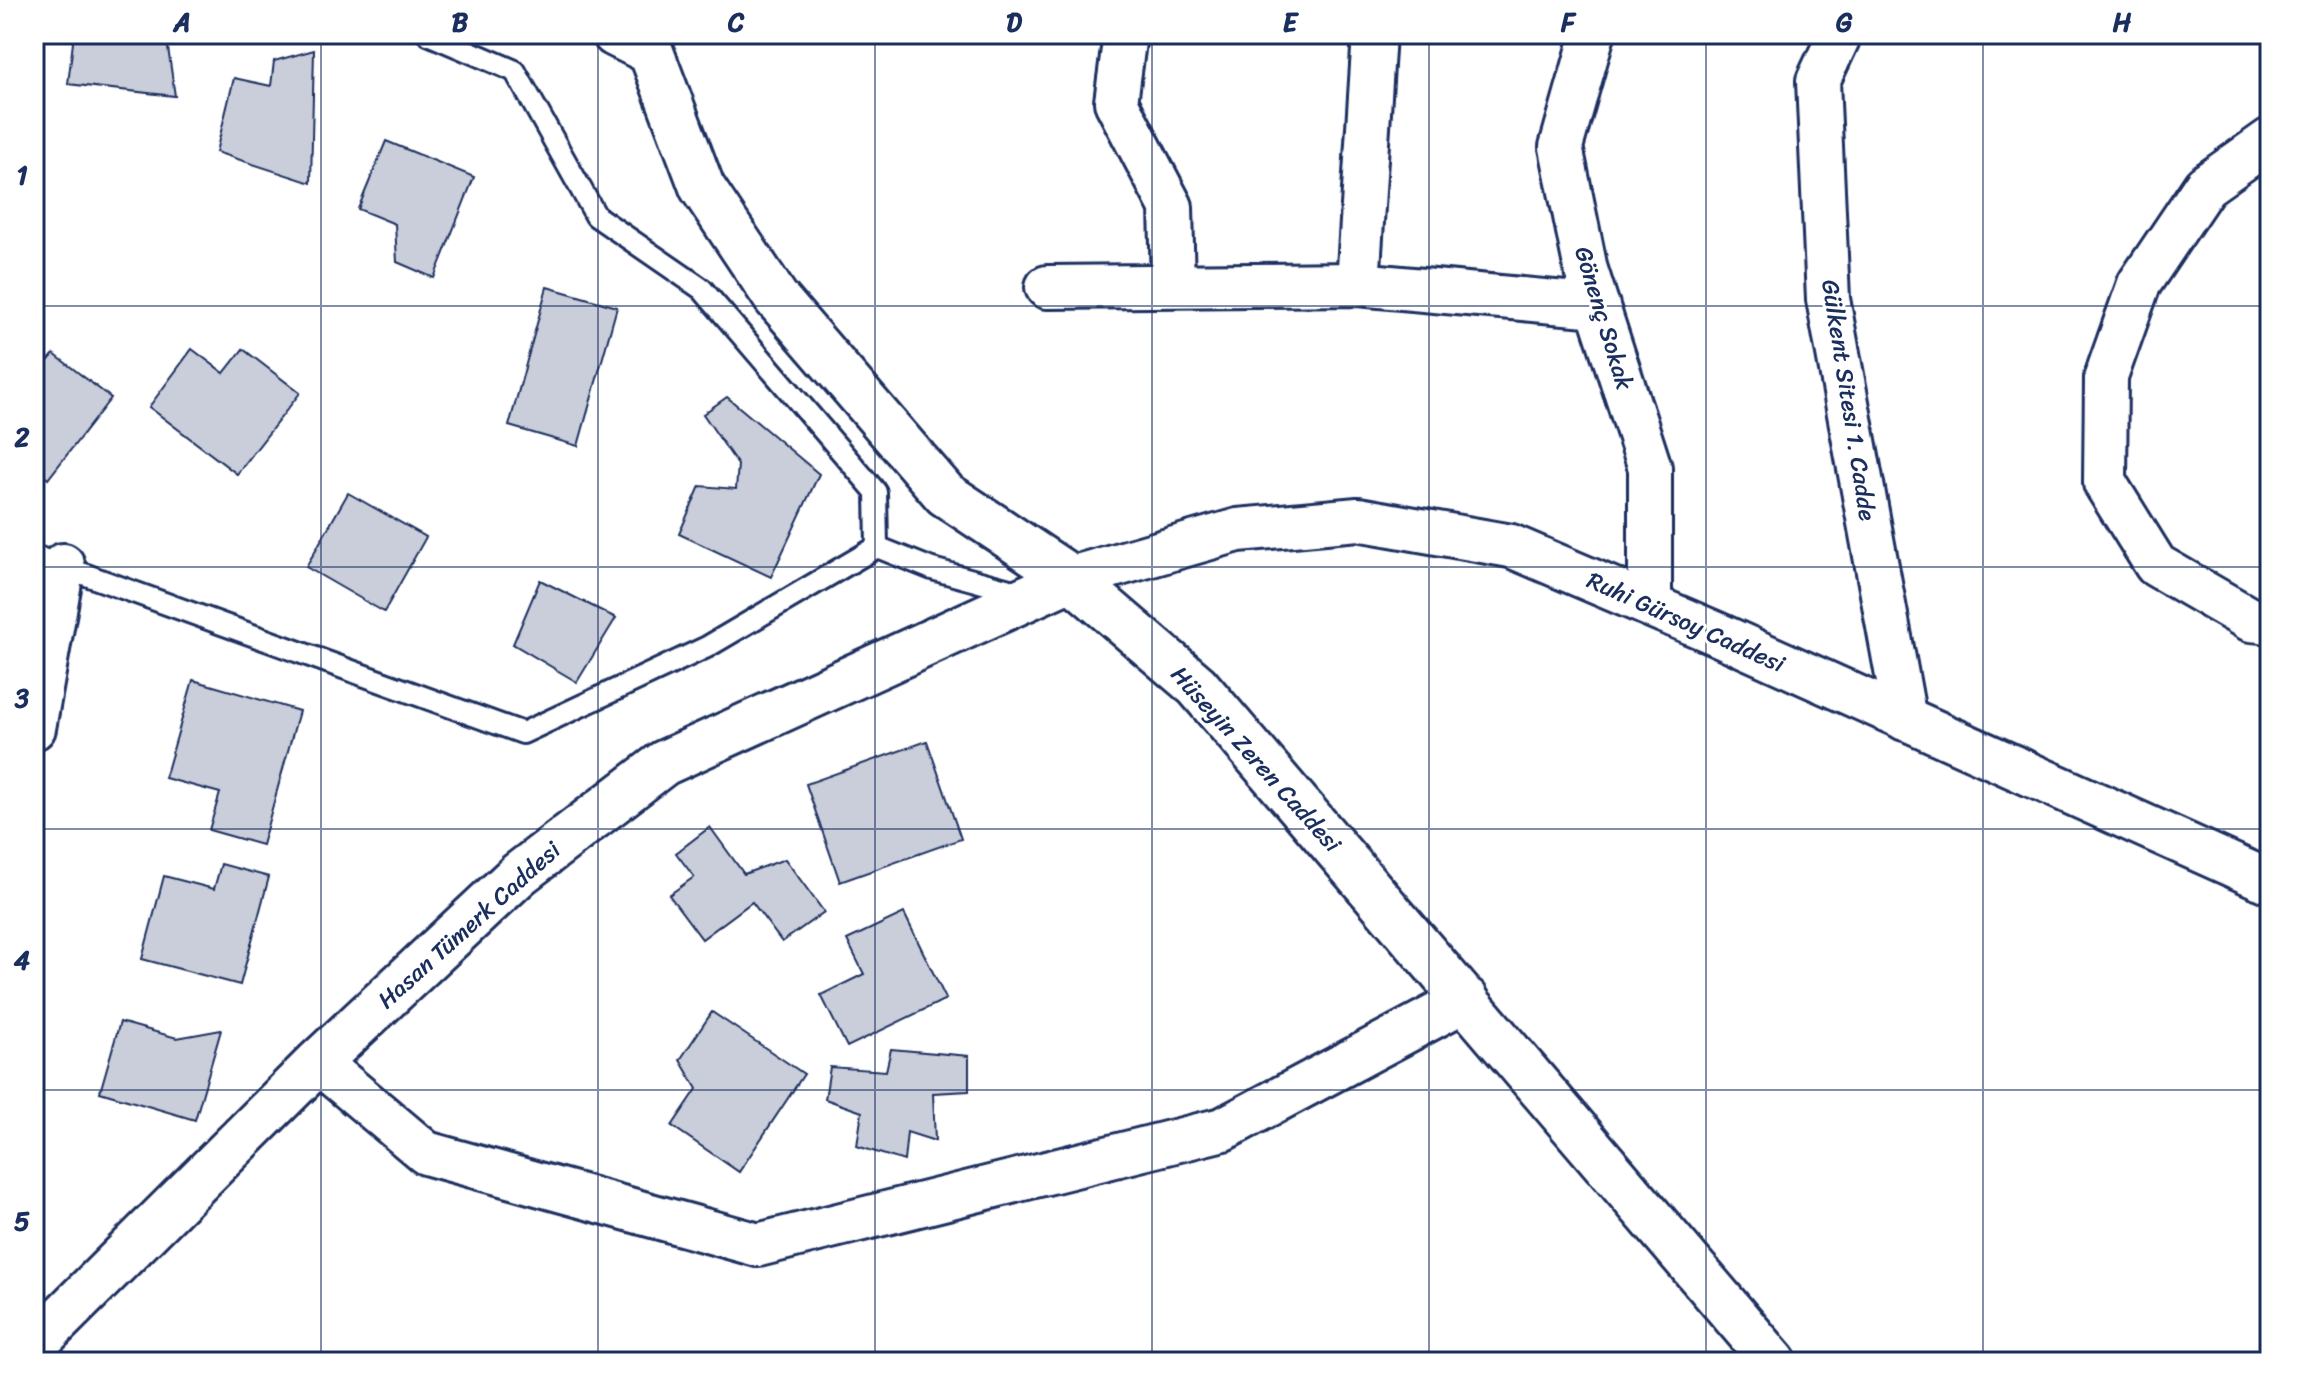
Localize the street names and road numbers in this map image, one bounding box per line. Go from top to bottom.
street label: Gönenç Sokak [1562,241,1646,395]
street label: Gülkent Sitesi 1. Cadde [1809,276,1889,524]
street label: Ruhi Gürsoy Caddesi [1580,559,1792,685]
street label: Hüseyin Zeren Caddesi [1160,656,1353,863]
street label: Hasan Tümerk Caddesi [367,830,571,1020]

